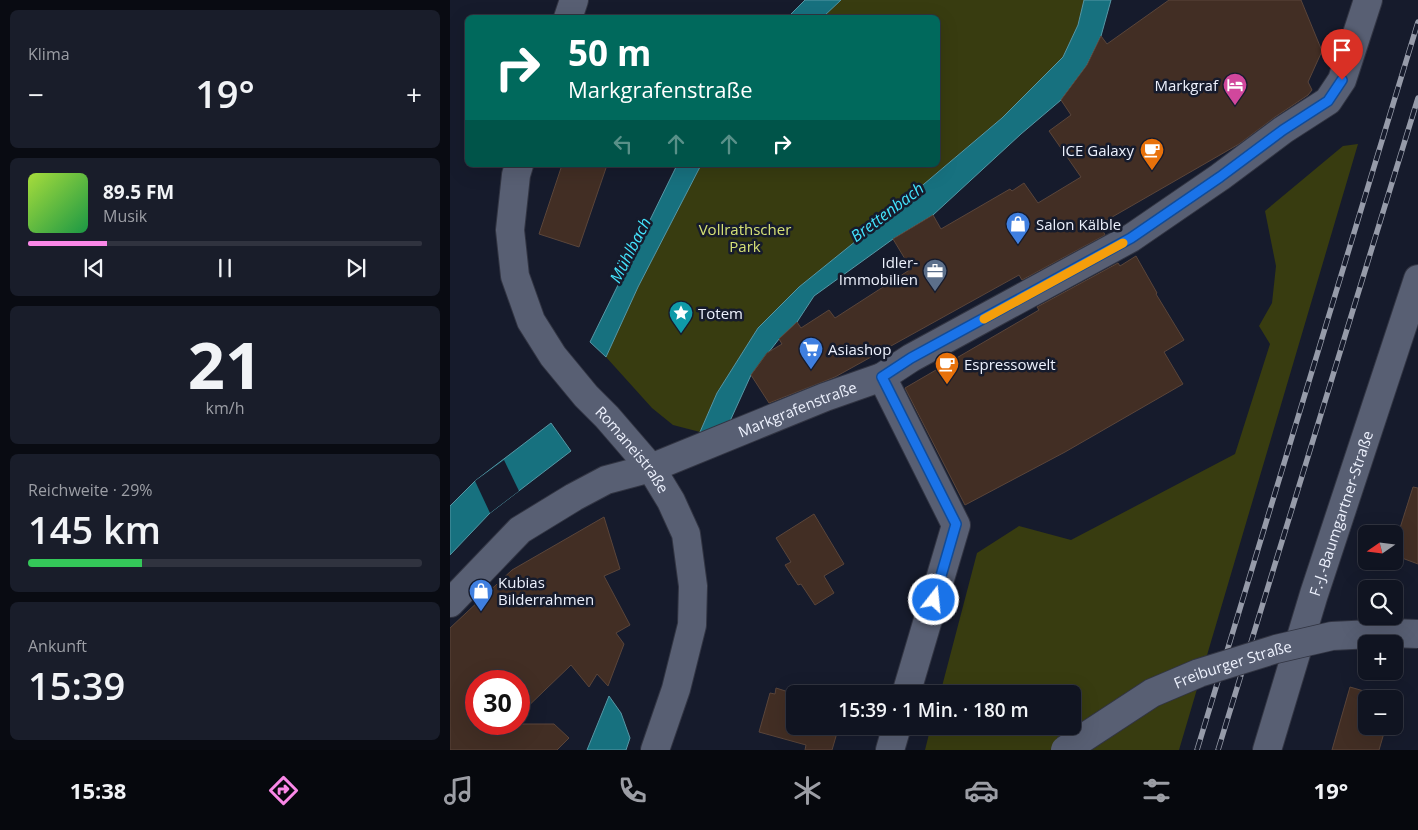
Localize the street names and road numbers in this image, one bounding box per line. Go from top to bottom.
street label: Markgrafenstraße [735,377,859,441]
street label: Romaneistraße [591,401,674,497]
street label: F.-J.-Baumgartner-Straße [1304,428,1377,598]
street label: Freiburger Straße [1171,636,1294,693]

